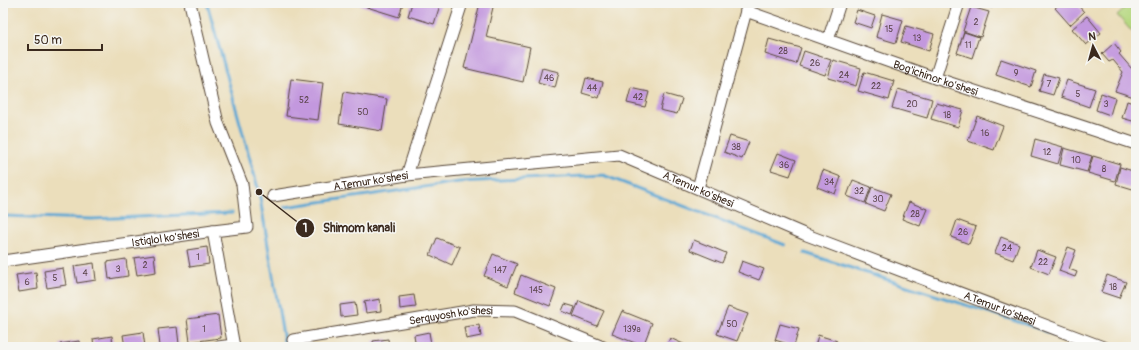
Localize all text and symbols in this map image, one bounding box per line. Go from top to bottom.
house number: 2 [973,17,979,28]
house number: 15 [885,24,893,35]
scale bar [28,26,102,52]
north arrow [1073,26,1113,66]
text: N [1088,30,1097,43]
text: 50 m [34,33,62,48]
house number: 13 [913,33,921,44]
house number: 11 [964,40,972,51]
house number: 28 [778,46,788,57]
house number: 26 [810,58,820,69]
street label: Bog'ichinor ko'shesi [891,58,979,99]
house number: 9 [1014,68,1019,79]
house number: 24 [839,70,850,81]
house number: 46 [544,73,554,84]
house number: 7 [1047,79,1052,90]
house number: 22 [871,81,881,92]
house number: 44 [587,83,598,94]
house number: 5 [1076,89,1081,100]
house number: 42 [633,92,643,103]
house number: 52 [299,95,309,106]
house number: 20 [906,99,918,110]
house number: 3 [1103,99,1109,110]
house number: 50 [357,107,369,118]
house number: 18 [943,110,951,121]
house number: 16 [981,128,989,139]
house number: 38 [731,142,741,153]
house number: 12 [1043,147,1051,158]
house number: 10 [1071,155,1081,166]
house number: 36 [779,160,789,171]
house number: 8 [1102,164,1107,175]
street label: A.Temur ko'shesi [332,169,409,193]
street label: A.Temur ko'shesi [661,169,736,210]
house number: 34 [824,177,835,188]
house number: 32 [854,186,864,197]
house number: 30 [872,194,884,205]
house number: 28 [910,209,920,220]
callout: Shimom kanali [295,216,403,240]
text: 1 [303,221,307,236]
text: Shimom kanali [323,221,395,236]
street label: Istiqlol ko'shesi [131,227,200,250]
house number: 26 [958,227,968,238]
house number: 24 [1002,243,1013,254]
house number: 1 [196,252,200,263]
house number: 22 [1038,257,1048,268]
house number: 2 [142,260,148,271]
house number: 3 [115,264,121,275]
house number: 147 [493,265,507,276]
house number: 4 [82,268,88,279]
house number: 5 [53,273,58,284]
house number: 6 [24,277,30,288]
house number: 18 [1109,282,1117,293]
house number: 145 [529,285,543,296]
street label: A.Temur ko'shesi [962,289,1037,328]
street label: Serquyosh ko'shesi [408,304,493,328]
house number: 50 [726,319,738,330]
house number: 1 [202,324,206,335]
house number: 139a [623,324,641,335]

